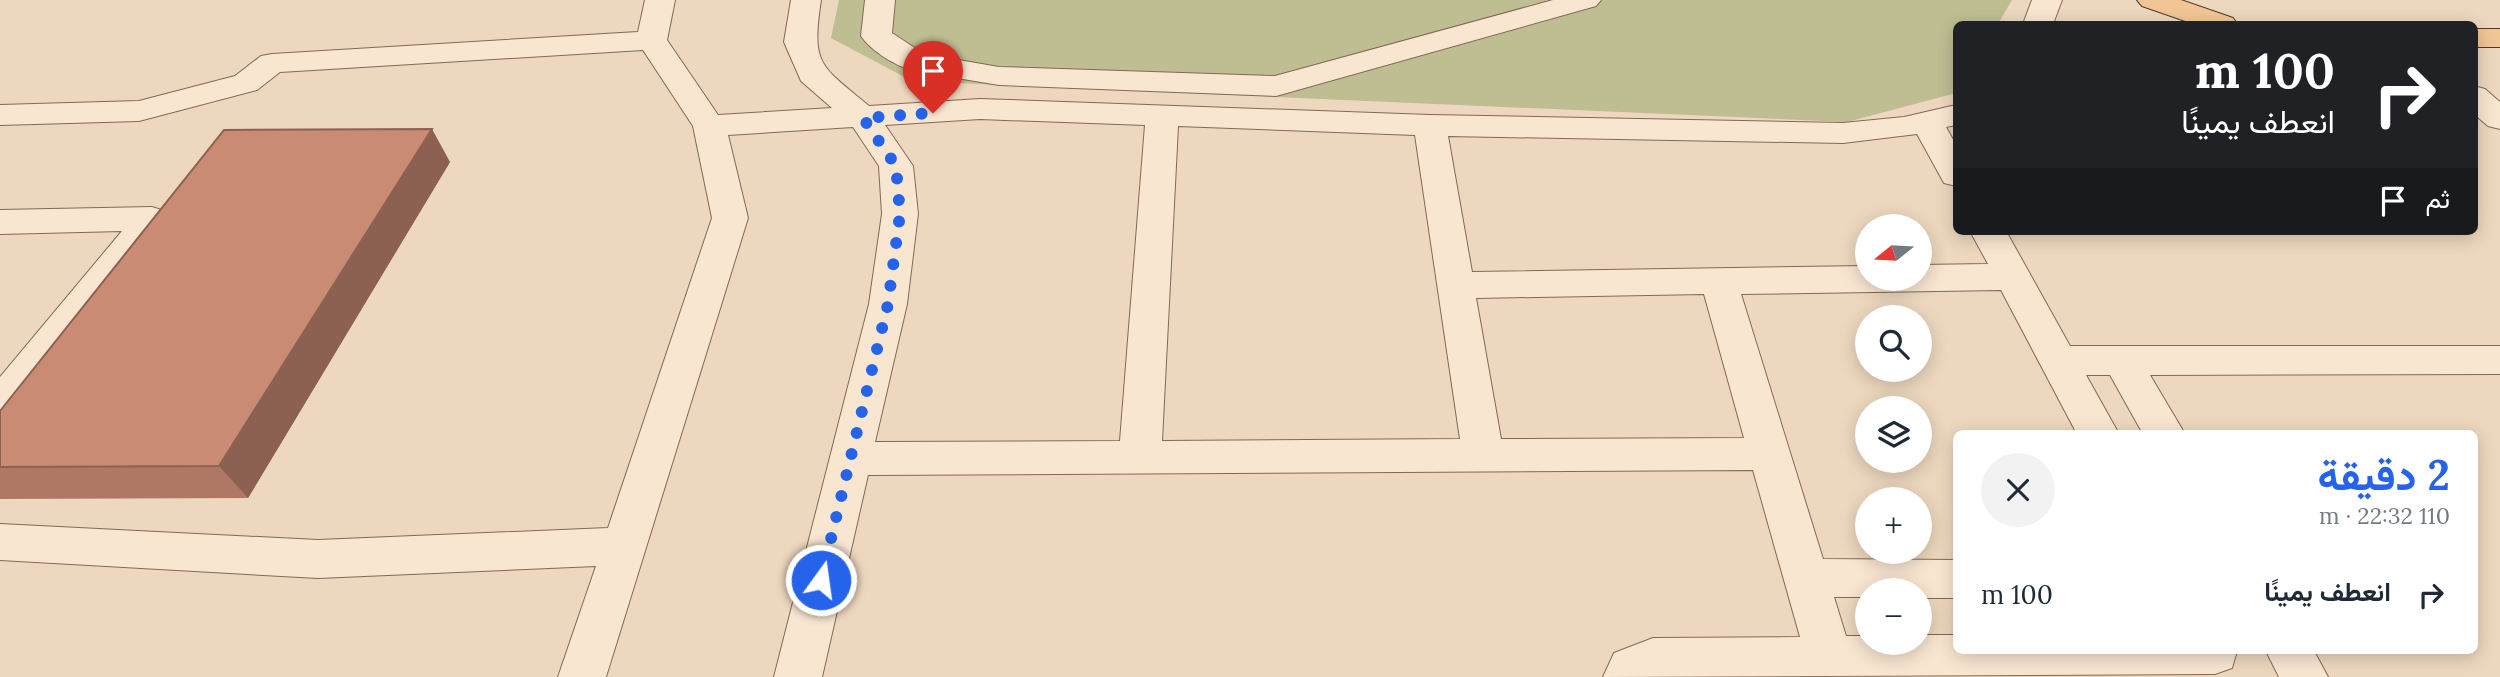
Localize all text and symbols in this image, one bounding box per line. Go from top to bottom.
text: 100 m [2195,39,2335,101]
pin [903,41,963,113]
icon: right [2359,49,2450,140]
icon: arrive [914,52,952,90]
text: انعطف يمينًا [2181,101,2335,142]
icon: arrive [2374,182,2412,220]
text: ثم [2426,182,2450,215]
north arrow [1855,214,1932,290]
map controls [1855,214,1932,655]
button: search [1855,305,1932,382]
button: layers [1855,396,1932,473]
text: 2 دقيقة [2318,448,2450,502]
button: close [1981,453,2055,527]
button: + [1855,487,1932,564]
text: 110 m · 22:32 [2319,501,2450,530]
position arrow [784,543,858,617]
text: انعطف يمينًا [2264,575,2391,608]
icon: right [2412,576,2450,614]
button: − [1855,578,1932,655]
text: 100 m [1981,578,2053,611]

